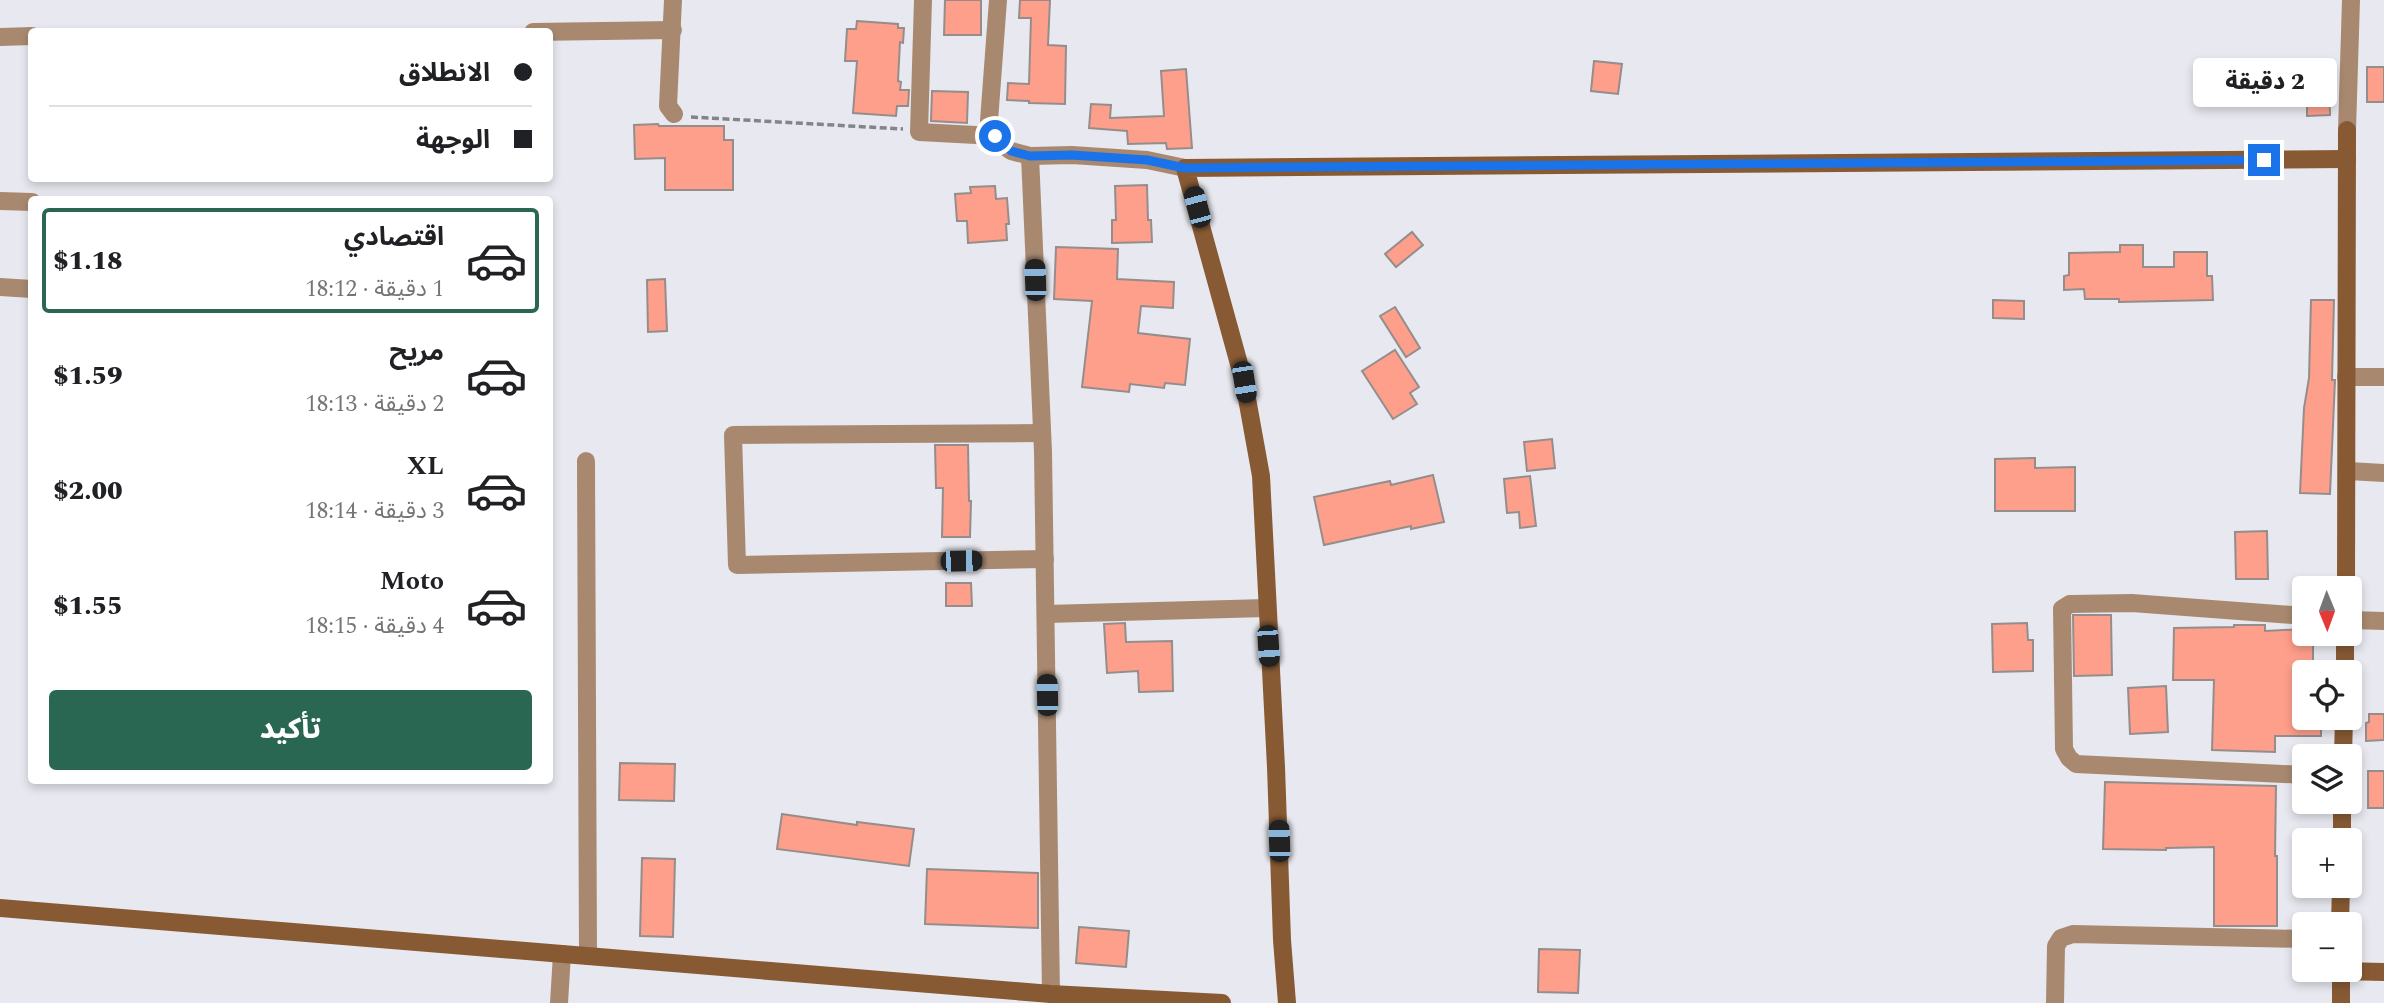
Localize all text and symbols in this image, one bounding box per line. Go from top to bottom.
text: الانطلاق [399,53,490,93]
callout: 2 دقيقة [2192,58,2336,108]
text: 2 دقيقة [2225,65,2305,100]
text: الوجهة [416,120,490,160]
route start [979,120,1011,152]
route end [2248,144,2280,176]
car [1182,184,1213,230]
text: اقتصادي [344,217,444,257]
icon: car [465,229,528,292]
text: $1.18 [53,241,123,281]
car [1024,259,1047,301]
text: 1 دقيقة · 18:12 [305,272,444,307]
text: مريح [389,332,444,372]
icon: car [465,344,528,407]
text: $1.59 [53,356,123,396]
car [1231,360,1258,404]
text: 2 دقيقة · 18:13 [305,387,444,422]
text: XL [407,446,444,486]
icon: car [465,459,528,522]
text: $2.00 [53,471,123,511]
text: 3 دقيقة · 18:14 [305,494,444,529]
car [940,550,983,572]
text: Moto [380,561,444,601]
icon: car [465,574,528,637]
north arrow [2292,576,2362,646]
map controls [2292,576,2362,982]
text: $1.55 [53,586,123,626]
text: 4 دقيقة · 18:15 [305,609,444,644]
car [1257,624,1280,668]
button: locate [2292,660,2362,730]
car [1037,674,1058,716]
button: تأكيد [49,690,532,770]
button: layers [2292,744,2362,814]
car [1268,820,1291,862]
button: + [2292,828,2362,898]
button: − [2292,912,2362,982]

